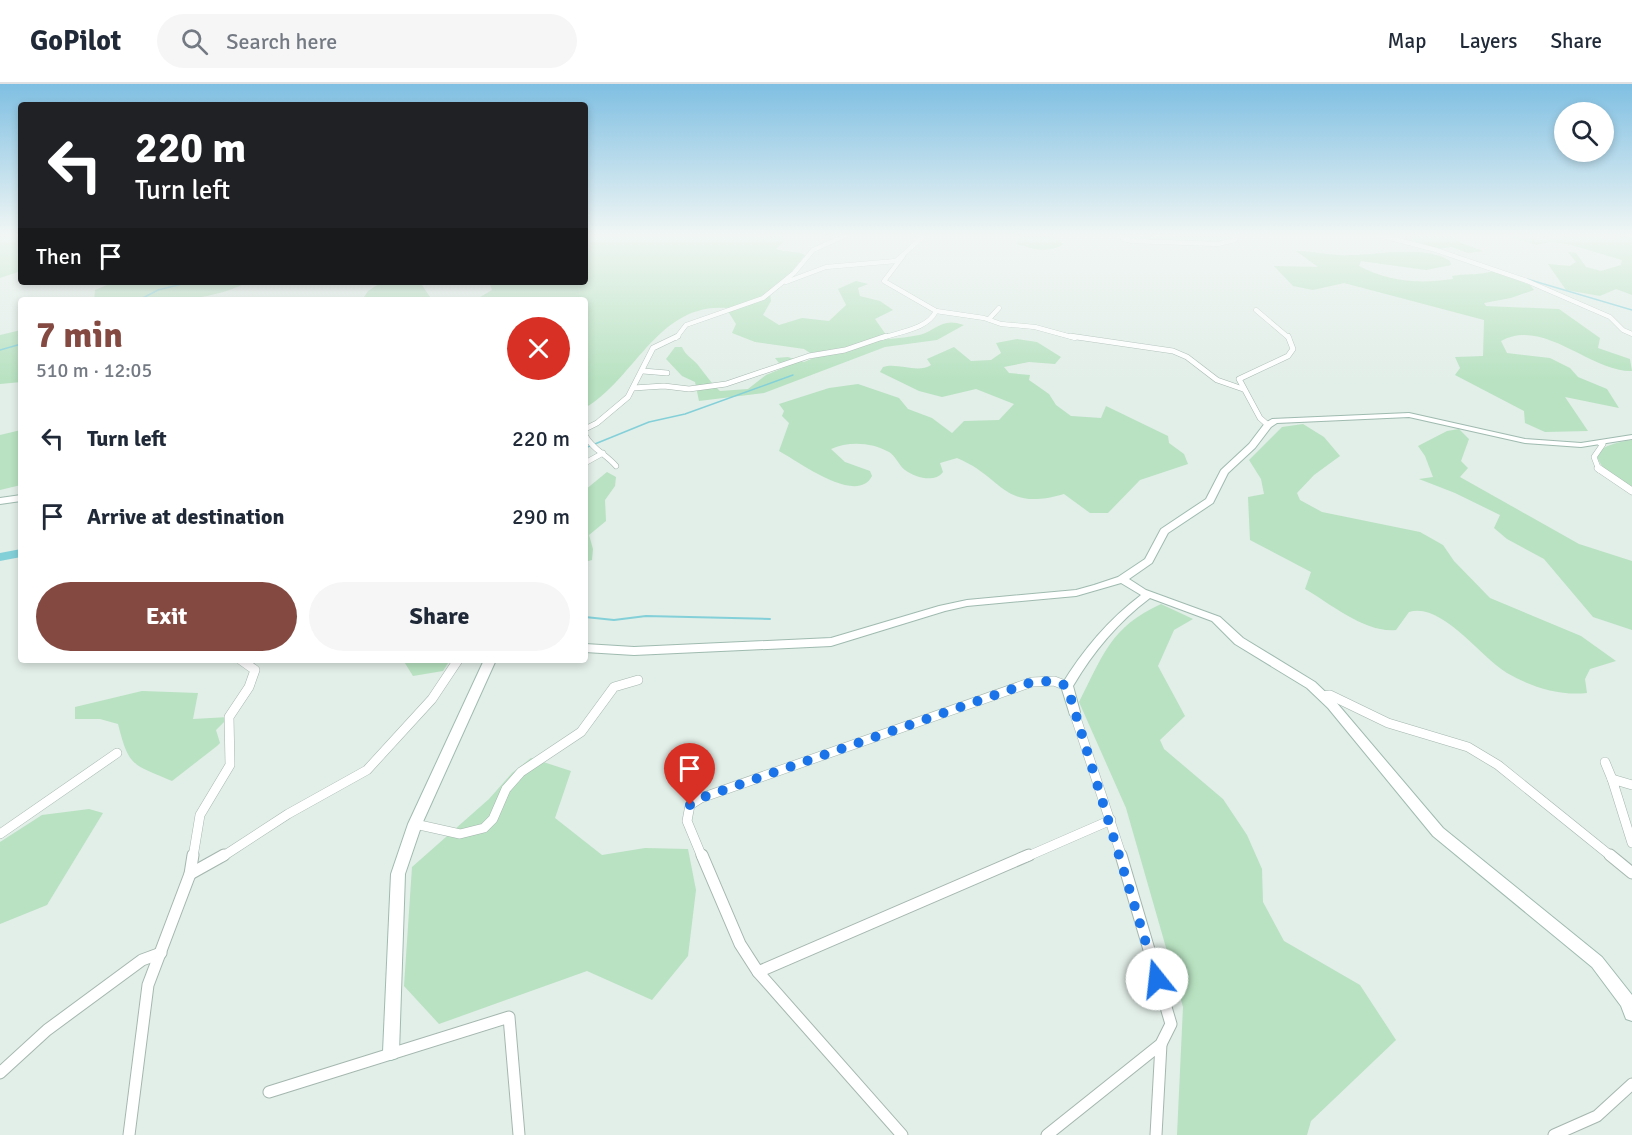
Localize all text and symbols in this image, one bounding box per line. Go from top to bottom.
search box [157,14,577,68]
text: GoPilot [30,24,121,58]
icon: search [178,25,211,58]
text: Search here [226,28,337,55]
text: Map [1388,28,1426,54]
text: Layers [1459,28,1517,54]
text: Share [1550,28,1602,54]
map controls [1554,102,1614,162]
button: search [1554,102,1614,162]
text: 220 m [135,123,246,174]
icon: left [36,126,114,204]
text: Turn left [135,174,230,207]
icon: arrive [94,240,127,273]
text: Then [36,243,82,270]
text: 7 min [36,313,123,358]
button: close [507,317,570,380]
text: 510 m · 12:05 [36,358,152,383]
icon: left [36,422,69,455]
text: Turn left [87,425,167,452]
text: 220 m [512,425,570,452]
icon: arrive [36,500,69,533]
text: Arrive at destination [87,503,284,530]
text: 290 m [512,503,570,530]
button: Exit [36,582,297,651]
button: Share [309,582,570,651]
pin [664,743,715,805]
icon: arrive [673,752,706,785]
position arrow [1125,947,1189,1011]

